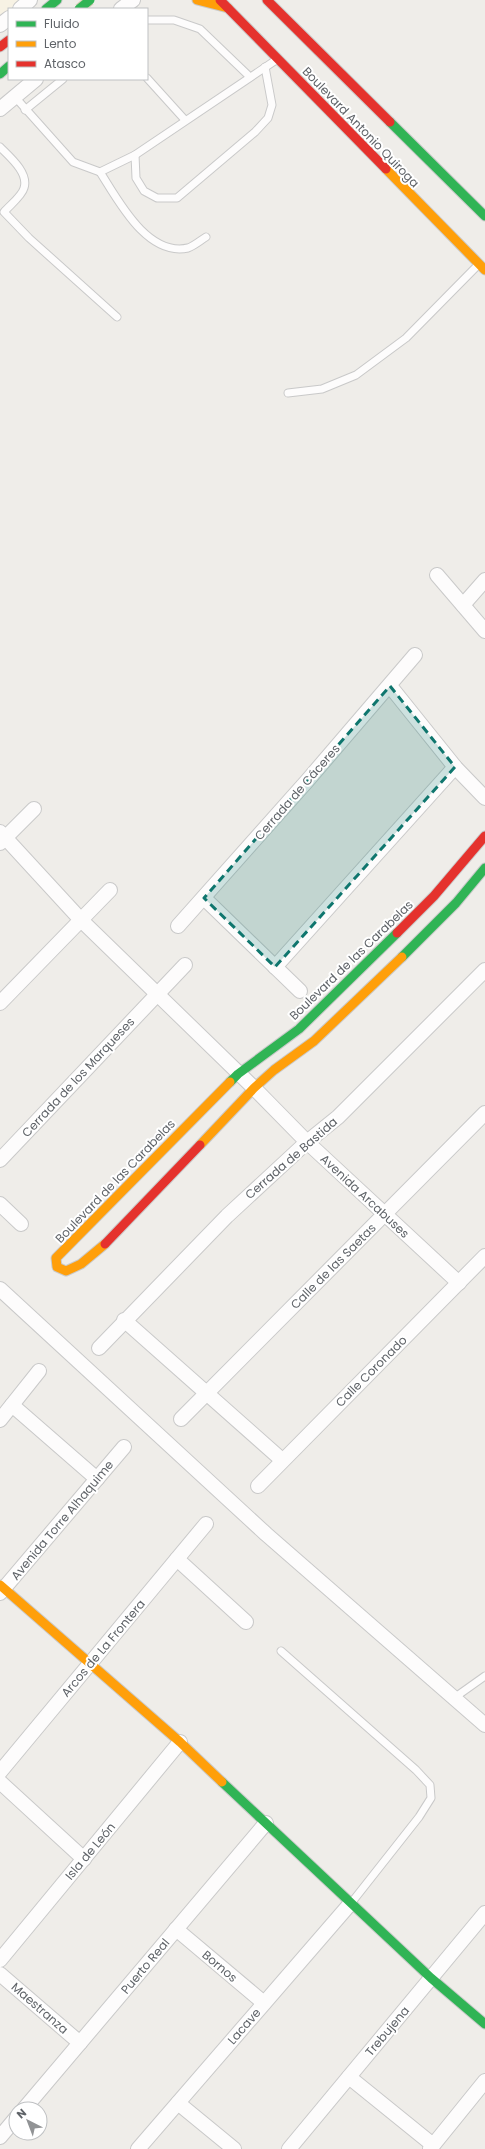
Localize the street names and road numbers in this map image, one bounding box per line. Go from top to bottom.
street label: Boulevard Antonio Quiroga [299,63,423,191]
street label: Cerrada de Cáceres [250,740,344,844]
street label: Boulevard de las Carabelas [285,896,417,1024]
street label: Cerrada de los Marqueses [18,1013,138,1141]
street label: Cerrada de Bastida [241,1113,341,1203]
street label: Boulevard de las Carabelas [51,1115,179,1247]
street label: Avenida Arcabuses [317,1150,413,1242]
street label: Calle de las Saetas [286,1219,380,1313]
street label: Calle Coronado [332,1331,411,1410]
street label: Avenida Torre Alhaquime [7,1457,117,1583]
street label: Arcos de La Frontera [57,1596,149,1700]
street label: Isla de León [61,1819,119,1883]
street label: Puerto Real [117,1935,173,1997]
street label: Bornos [199,1946,241,1986]
street label: Maestranza [8,1979,72,2037]
street label: Trebujena [361,2002,413,2060]
street label: Lacave [224,2004,264,2048]

